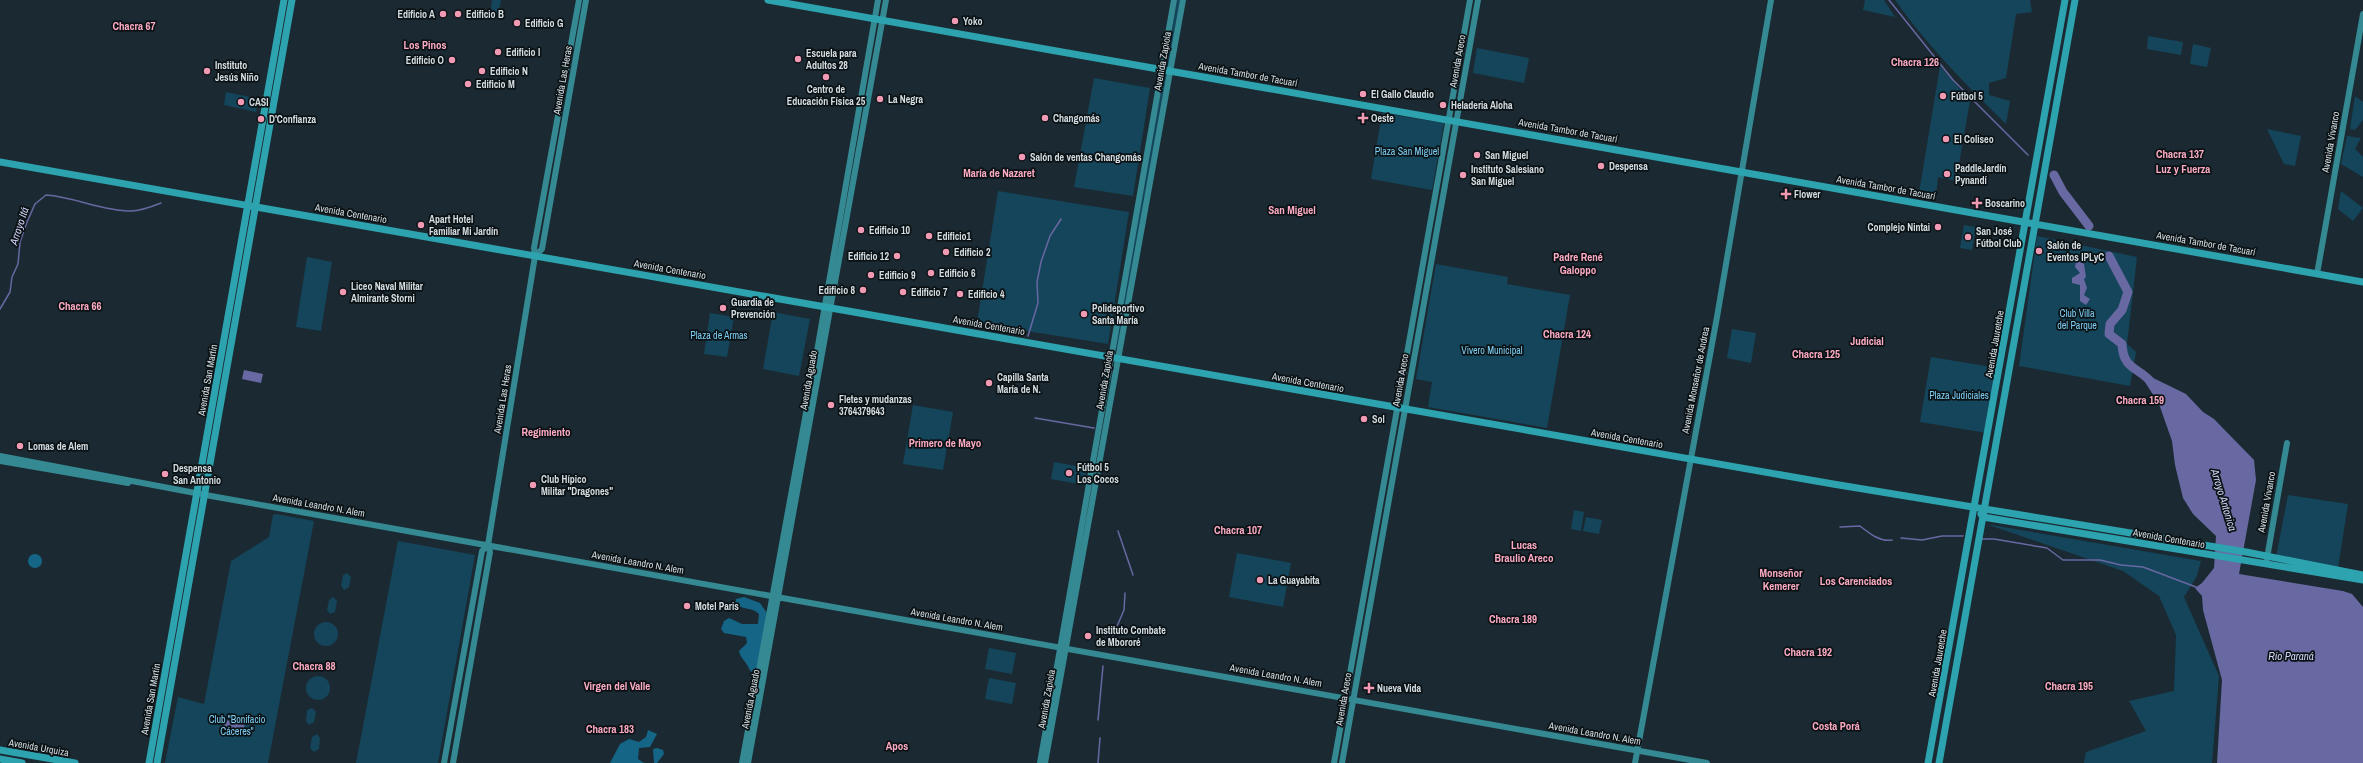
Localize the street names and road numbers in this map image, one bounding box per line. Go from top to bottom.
street label: Avenida Zapiola [1151,30,1174,93]
street label: Avenida Areco [1446,33,1469,89]
street label: Avenida Las Heras [550,45,575,116]
street label: Avenida Tambor de Tacuarí [1196,59,1299,90]
street label: Avenida Vivanco [2319,110,2342,175]
street label: Avenida Tambor de Tacuarí [1516,115,1619,146]
street label: Avenida Tambor de Tacuarí [1834,172,1937,203]
street label: Avenida Centenario [313,201,388,226]
street label: Avenida Tambor de Tacuarí [2154,228,2257,259]
street label: Avenida Centenario [632,257,707,282]
street label: Avenida Jauretche [1982,309,2007,380]
street label: Avenida Centenario [951,313,1026,338]
street label: Avenida Monseñor de Andrea [1679,325,1712,436]
street label: Avenida San Martín [195,343,220,418]
street label: Avenida Aguado [797,349,820,412]
street label: Avenida Zapiola [1093,349,1116,412]
street label: Avenida Areco [1389,352,1412,408]
street label: Avenida Las Heras [490,364,514,435]
street label: Avenida Centenario [1270,370,1345,395]
street label: Avenida Centenario [1589,426,1664,451]
street label: Avenida Vivanco [2255,470,2278,535]
street label: Avenida Leandro N. Alem [271,491,366,520]
street label: Avenida Centenario [2131,526,2206,551]
street label: Avenida Leandro N. Alem [590,548,685,577]
street label: Avenida Leandro N. Alem [909,605,1004,634]
street label: Avenida Jauretche [1925,628,1950,699]
street label: Avenida Leandro N. Alem [1228,661,1323,690]
street label: Avenida San Martín [138,662,163,737]
street label: Avenida Aguado [738,668,763,731]
street label: Avenida Zapiola [1035,668,1058,731]
street label: Avenida Areco [1332,671,1355,727]
street label: Avenida Leandro N. Alem [1547,719,1642,748]
street label: Avenida Urquiza [7,736,70,759]

